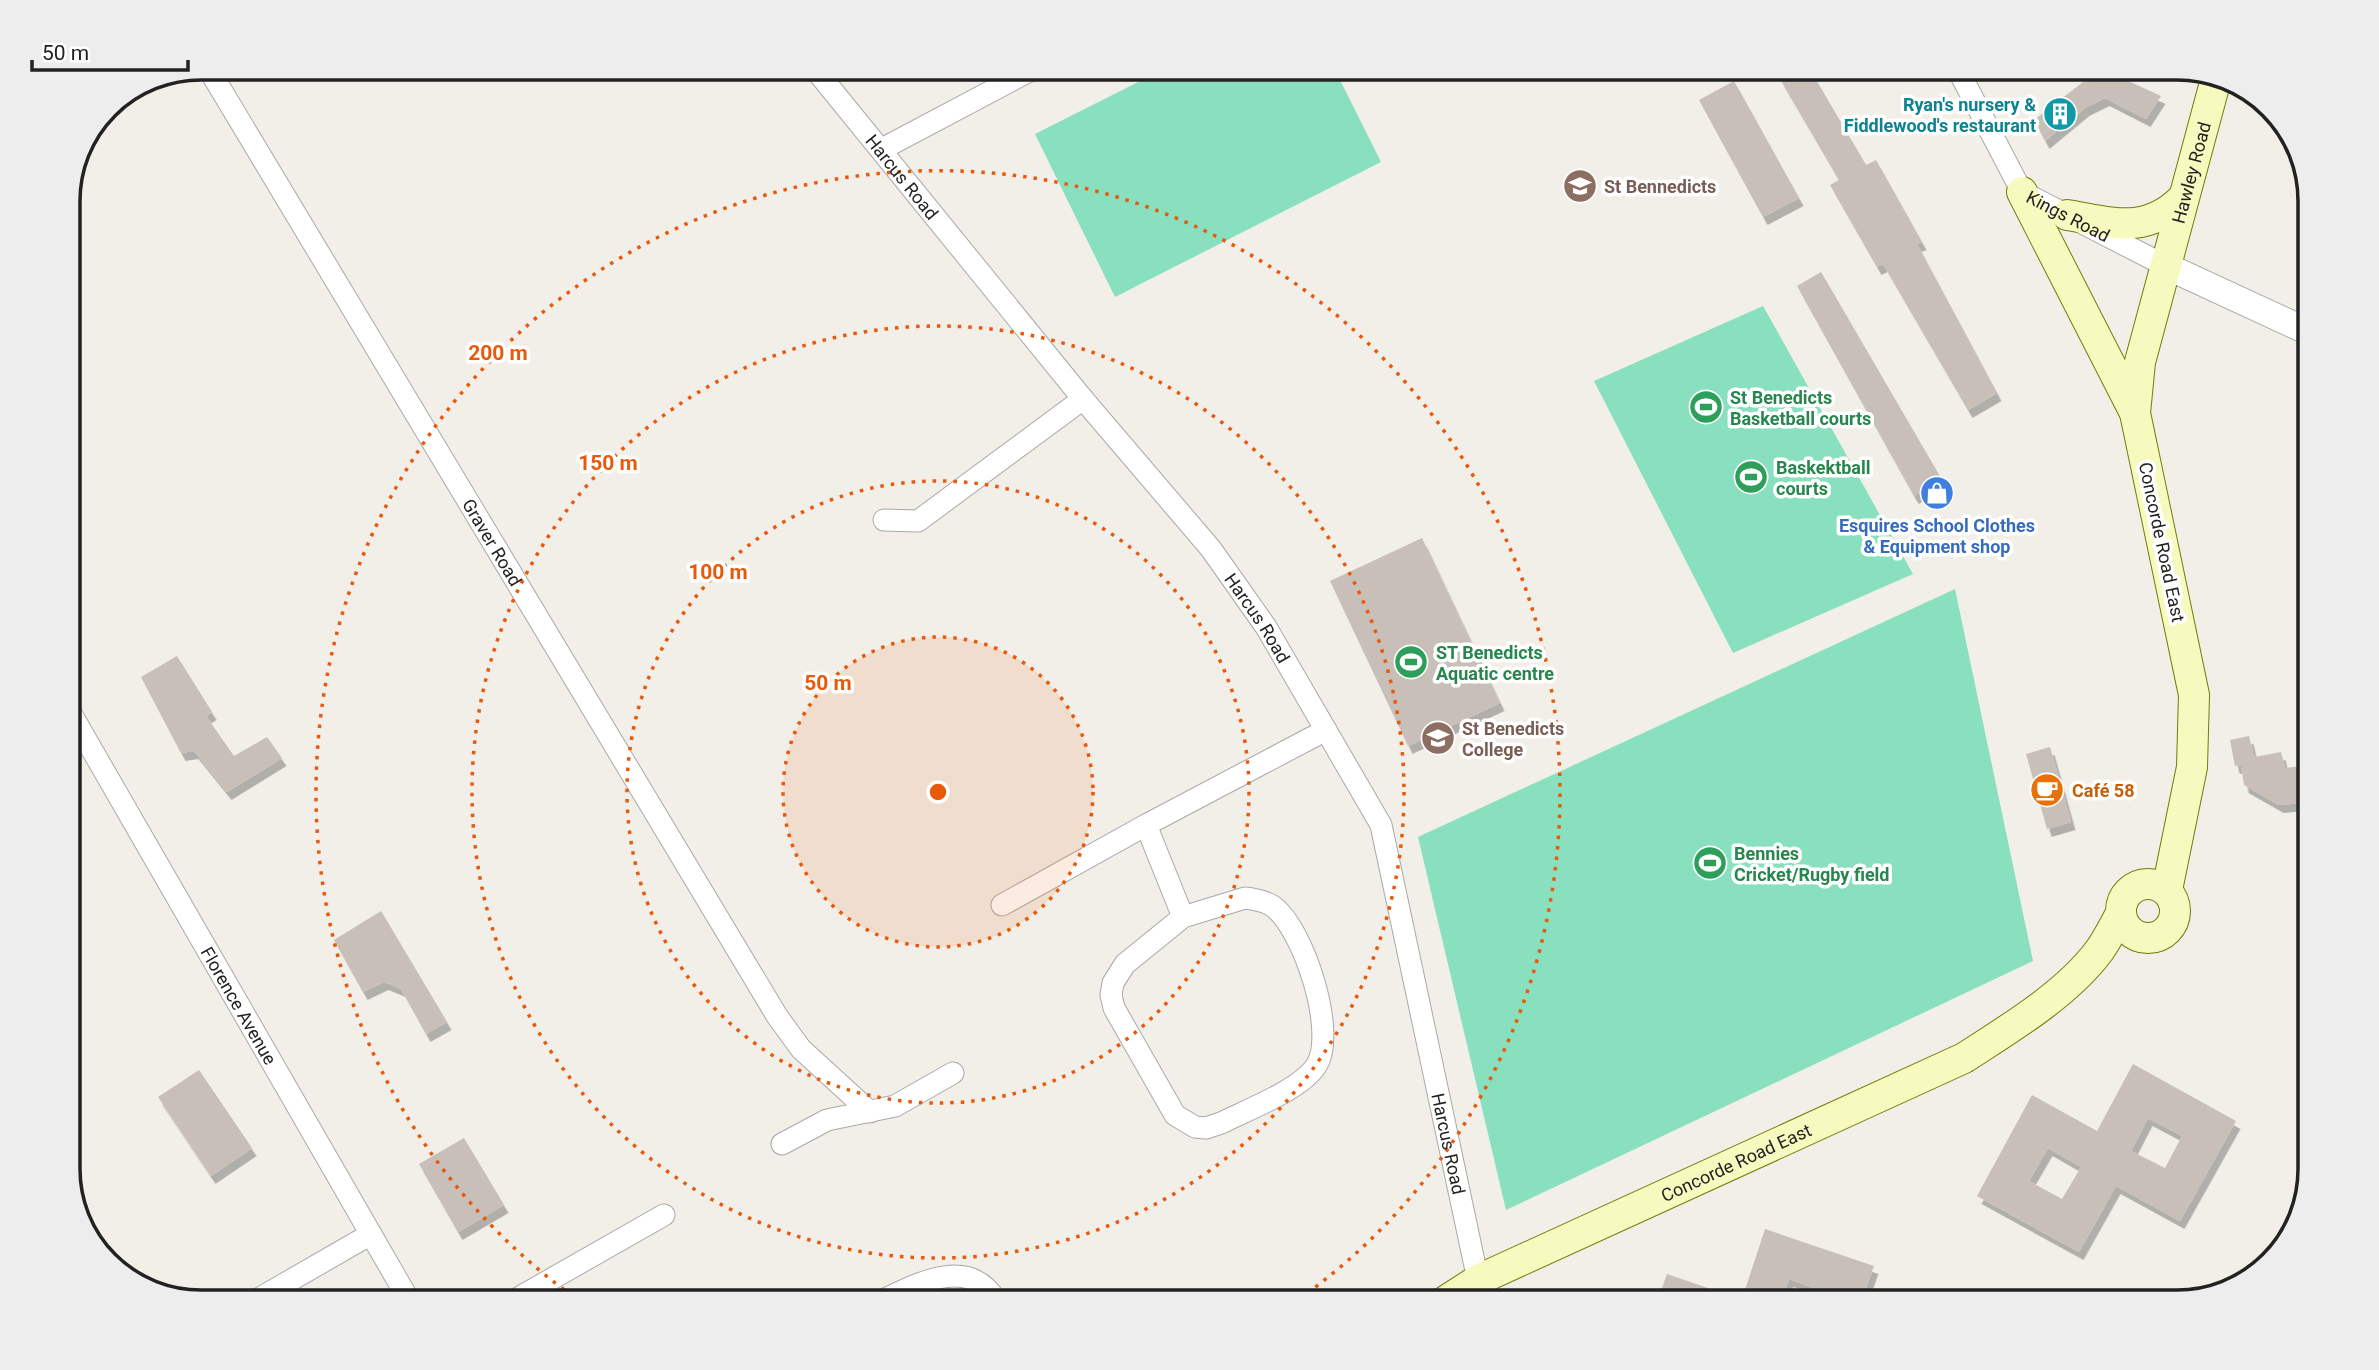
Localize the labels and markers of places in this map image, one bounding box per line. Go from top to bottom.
place label: Ryan's nursery & Fiddlewood's restaurant [1844,94,2036,136]
building icon: Ryan's nursery & Fiddlewood's restaurant [2041,95,2079,133]
school or university icon: St Bennedicts [1561,167,1599,205]
place label: St Bennedicts [1604,176,1716,197]
place label: St Benedicts Basketball courts [1730,387,1871,429]
sports icon: St Benedicts Basketball courts [1687,388,1725,426]
place label: Baskektball courts [1776,457,1871,499]
sports icon: Baskektball courts [1732,458,1770,496]
shop icon: Esquires School Clothes & Equipment shop [1918,474,1956,512]
place label: Esquires School Clothes & Equipment shop [1839,515,2035,557]
place label: ST Benedicts Aquatic centre [1436,642,1554,684]
sports icon: ST Benedicts Aquatic centre [1392,643,1430,681]
place label: St Benedicts College [1462,718,1564,760]
school or university icon: St Benedicts College [1419,719,1457,757]
cafe icon: Café 58 [2028,771,2066,809]
centre of rings [926,780,950,804]
place label: Café 58 [2072,780,2135,801]
place label: Bennies Cricket/Rugby field [1734,843,1890,885]
sports icon: Bennies Cricket/Rugby field [1691,844,1729,882]

